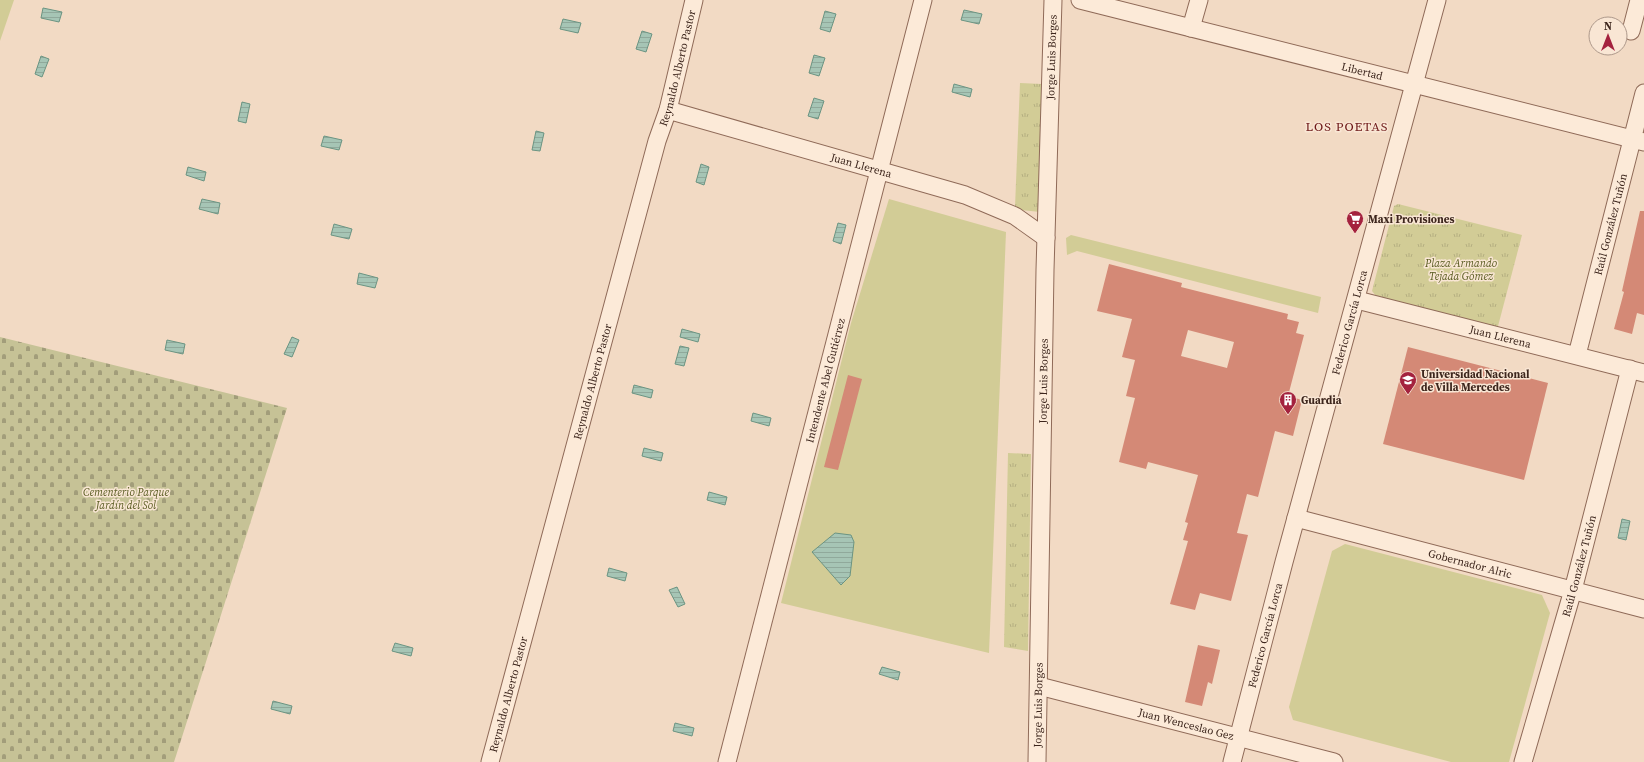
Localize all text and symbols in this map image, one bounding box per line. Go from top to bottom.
street label: Reynaldo Alberto Pastor [655,8,699,128]
street label: Jorge Luis Borges [1043,14,1060,101]
north arrow [1588,16,1628,56]
text: N [1604,19,1612,34]
street label: Libertad [1340,59,1385,84]
district label: LOS POETAS [1306,118,1388,135]
street label: Juan Llerena [828,149,894,181]
street label: Raúl González Tuñón [1590,171,1631,277]
supermarket icon: Maxi Provisiones [1345,209,1365,234]
place label: Maxi Provisiones [1368,212,1455,227]
park label: Plaza Armando Tejada Gómez [1424,256,1498,284]
street label: Federico García Lorca [1328,268,1371,376]
street label: Intendente Abel Gutiérrez [802,316,848,444]
street label: Juan Llerena [1467,321,1533,352]
street label: Reynaldo Alberto Pastor [570,322,615,441]
street label: Jorge Luis Borges [1035,338,1051,425]
place label: Universidad Nacional de Villa Mercedes [1421,367,1530,395]
school or university icon: Universidad Nacional de Villa Mercedes [1398,370,1418,395]
building icon: Guardia [1278,390,1298,415]
place label: Guardia [1301,393,1342,408]
park label: Cementerio Parque Jardín del Sol [83,485,170,513]
street label: Raúl González Tuñón [1558,513,1600,618]
street label: Gobernador Alric [1427,545,1514,582]
street label: Federico García Lorca [1244,581,1286,689]
street label: Reynaldo Alberto Pastor [485,634,531,754]
street label: Jorge Luis Borges [1030,662,1046,749]
street label: Juan Wenceslao Gez [1136,704,1236,743]

